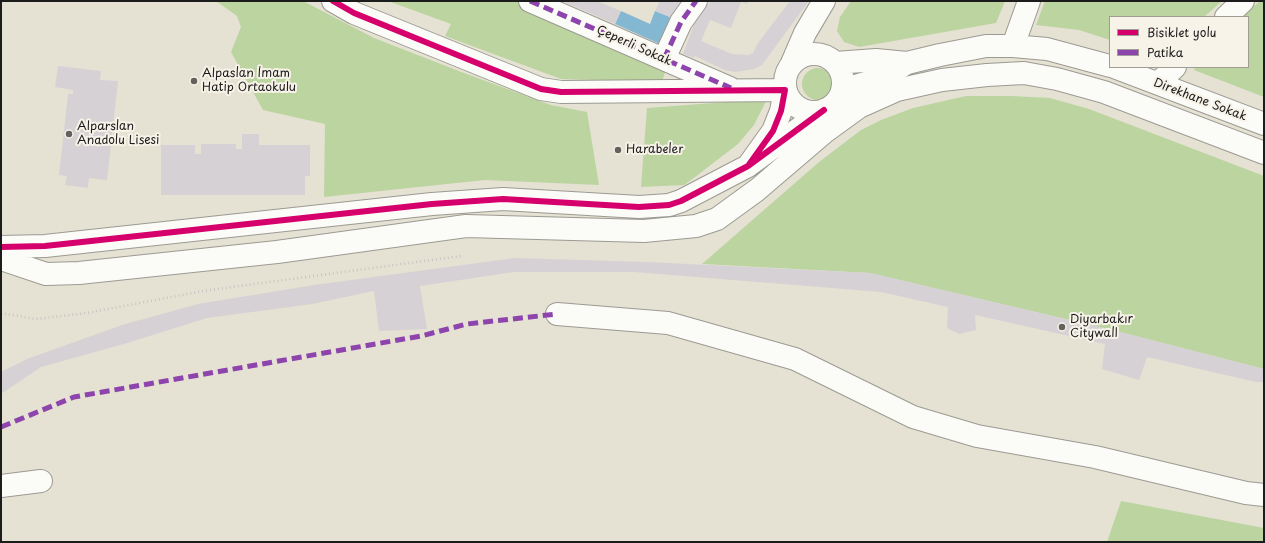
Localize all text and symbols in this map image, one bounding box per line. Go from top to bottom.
legend [1109,16,1249,68]
street label: Çeperli Sokak [594,23,674,69]
text: Bisiklet yolu [1147,23,1216,41]
text: Patika [1147,43,1183,61]
place label: Alpaslan İmam Hatip Ortaokulu [202,67,296,95]
marker: Alpaslan İmam Hatip Ortaokulu [189,76,199,86]
street label: Direkhane Sokak [1151,76,1249,124]
place label: Alparslan Anadolu Lisesi [77,120,159,148]
marker: Alparslan Anadolu Lisesi [64,129,74,139]
place label: Harabeler [626,143,683,157]
marker: Harabeler [613,145,623,155]
place label: Diyarbakır Citywall [1070,313,1133,341]
marker: Diyarbakır Citywall [1057,322,1067,332]

